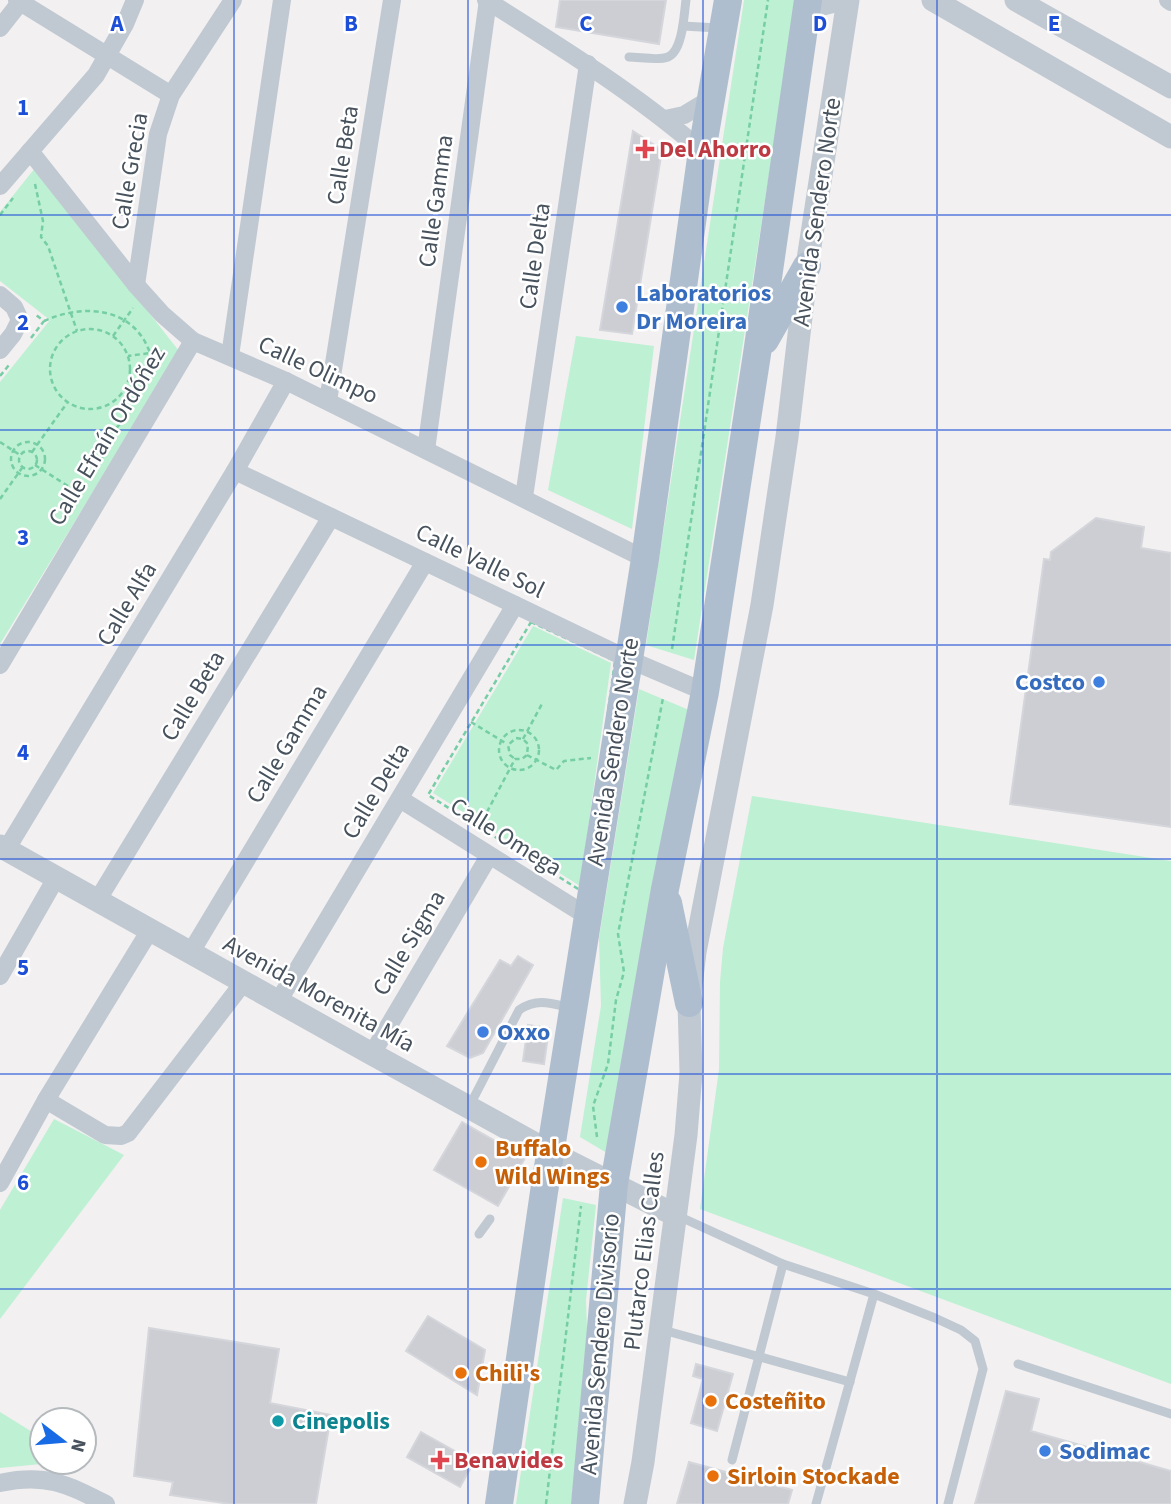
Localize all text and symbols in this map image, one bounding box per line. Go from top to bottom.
text: A [109,7,124,40]
text: B [344,7,358,40]
text: C [579,7,593,40]
text: D [813,7,827,40]
text: E [1048,7,1060,40]
text: 1 [17,91,29,124]
street label: Avenida Sendero Norte [784,95,850,329]
street label: Calle Beta [318,103,368,207]
street label: Calle Grecia [102,110,158,232]
street label: Calle Gamma [409,132,463,270]
place label: Del Ahorro [659,132,771,167]
marker: Del Ahorro [637,141,653,157]
street label: Calle Delta [510,200,560,312]
place label: Laboratorios Dr Moreira [636,276,771,339]
marker: Laboratorios Dr Moreira [614,299,630,315]
text: 2 [17,306,29,339]
street label: Calle Olimpo [252,327,384,413]
street label: Calle Efraín Ordóñez [40,340,174,532]
street label: Calle Valle Sol [410,515,550,607]
text: 3 [17,521,29,554]
street label: Calle Alfa [88,555,166,653]
street label: Avenida Sendero Norte [578,635,648,869]
street label: Calle Beta [152,644,234,748]
place label: Costco [1015,665,1085,700]
marker: Costco [1091,674,1107,690]
street label: Calle Gamma [238,678,336,810]
text: 4 [17,736,29,769]
street label: Calle Delta [333,736,419,846]
street label: Calle Omega [443,789,569,885]
street label: Calle Sigma [364,884,454,1002]
street label: Avenida Morenita Mía [217,927,421,1061]
text: 5 [17,951,29,984]
place label: Oxxo [497,1015,550,1050]
marker: Oxxo [475,1024,491,1040]
place label: Buffalo Wild Wings [495,1131,610,1194]
street label: Plutarco Elias Calles [614,1149,674,1353]
marker: Buffalo Wild Wings [473,1154,489,1170]
text: 6 [17,1166,29,1199]
street label: Avenida Sendero Divisorio [571,1212,629,1476]
place label: Chili's [475,1356,540,1391]
marker: Chili's [453,1365,469,1381]
place label: Costeñito [725,1384,826,1419]
marker: Costeñito [703,1393,719,1409]
place label: Cinepolis [292,1404,390,1439]
north arrow [28,1406,98,1476]
marker: Cinepolis [270,1413,286,1429]
place label: Sodimac [1059,1434,1151,1469]
text: N [63,1435,93,1455]
place label: Benavides [454,1443,563,1478]
marker: Sodimac [1037,1443,1053,1459]
marker: Benavides [432,1452,448,1468]
place label: Sirloin Stockade [727,1459,900,1494]
marker: Sirloin Stockade [705,1468,721,1484]

